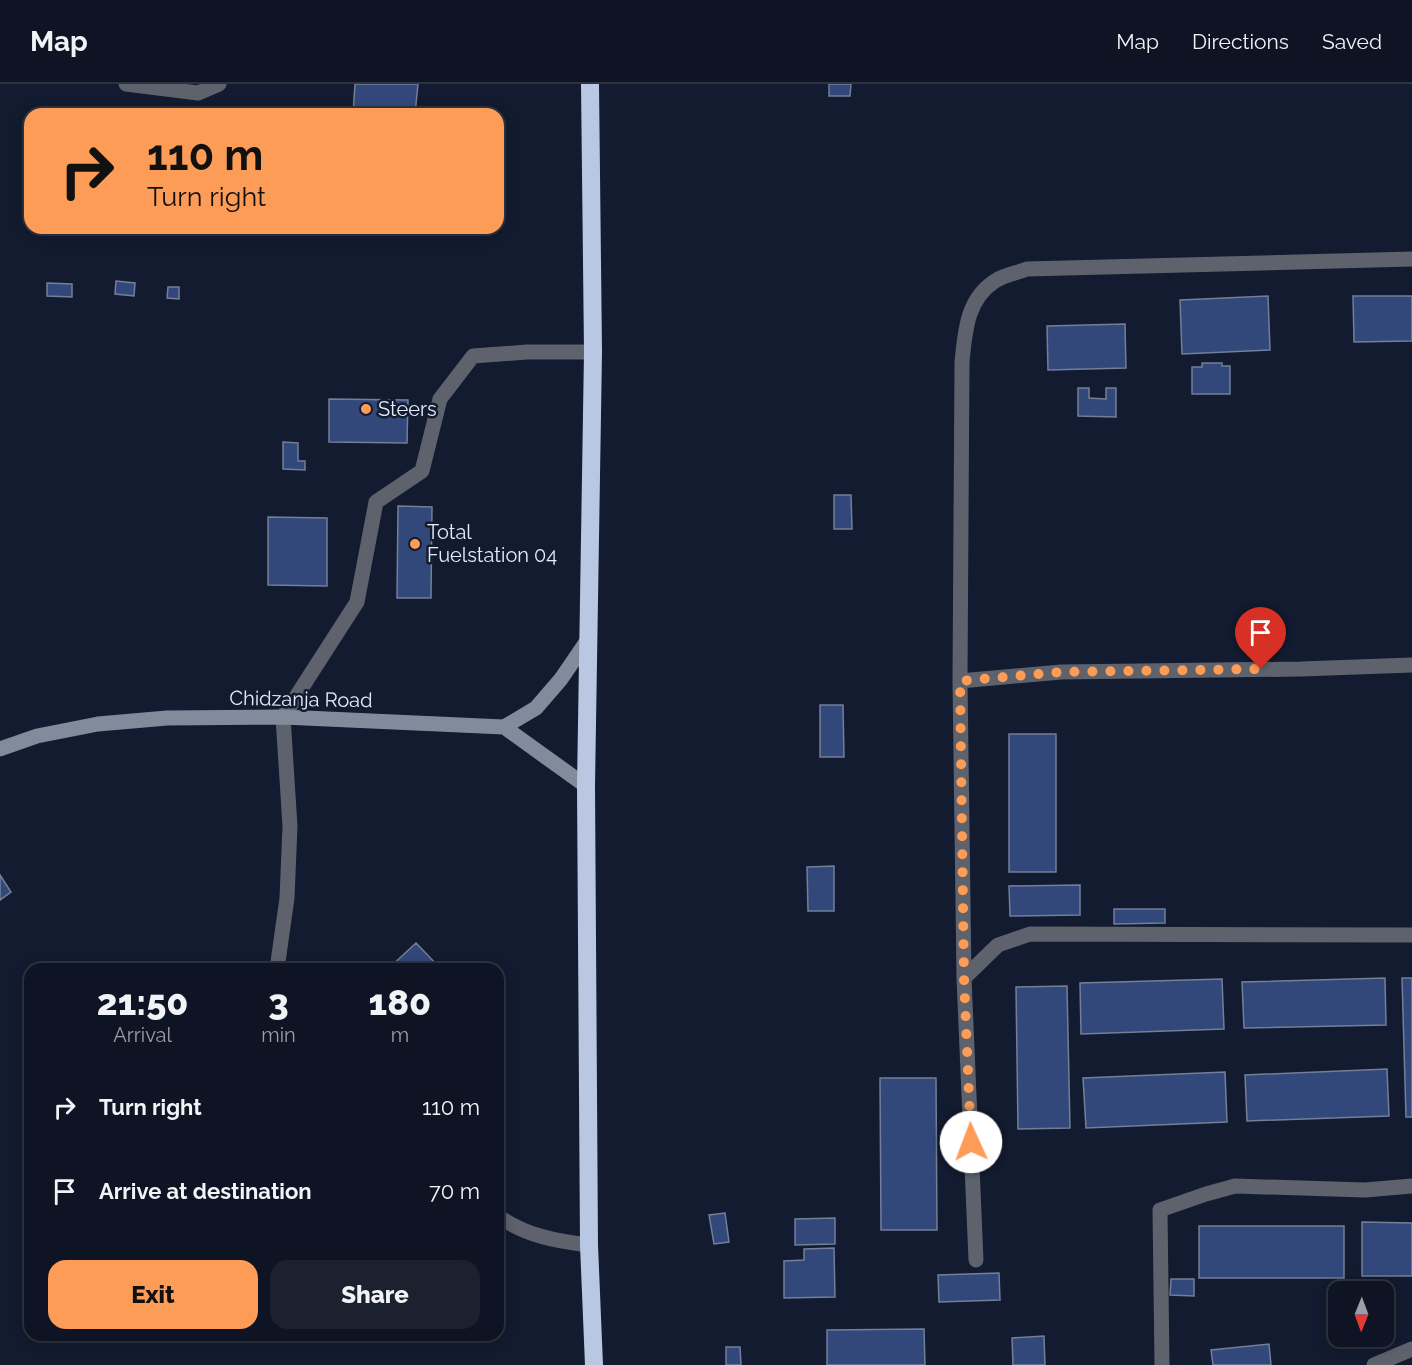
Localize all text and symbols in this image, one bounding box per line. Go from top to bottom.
text: Map [30,25,88,58]
text: Map [1116,29,1159,54]
text: Directions [1192,29,1289,54]
text: Saved [1322,29,1382,54]
text: 110 m [147,131,263,180]
icon: right [48,132,126,210]
text: Turn right [147,181,266,212]
place label: Steers [378,397,437,421]
marker: Steers [359,402,373,416]
place label: Total Fuelstation 04 [427,520,557,567]
marker: Total Fuelstation 04 [408,537,422,551]
pin [1235,607,1286,669]
icon: arrive [1244,616,1277,649]
street label: Chidzanja Road [229,686,373,712]
text: 21:50 [97,981,188,1023]
text: 3 [268,981,289,1023]
text: 180 [369,981,431,1023]
text: Arrival [113,1023,172,1047]
text: min [261,1023,296,1047]
text: m [391,1023,409,1047]
icon: right [48,1091,81,1124]
text: Turn right [99,1094,202,1120]
text: 110 m [422,1094,480,1120]
position arrow [939,1110,1003,1174]
icon: arrive [48,1175,81,1208]
text: Arrive at destination [99,1178,312,1204]
text: 70 m [429,1178,480,1204]
button: Exit [48,1260,258,1329]
button: Share [270,1260,480,1329]
north arrow [1328,1281,1394,1347]
map controls [1328,1281,1394,1347]

